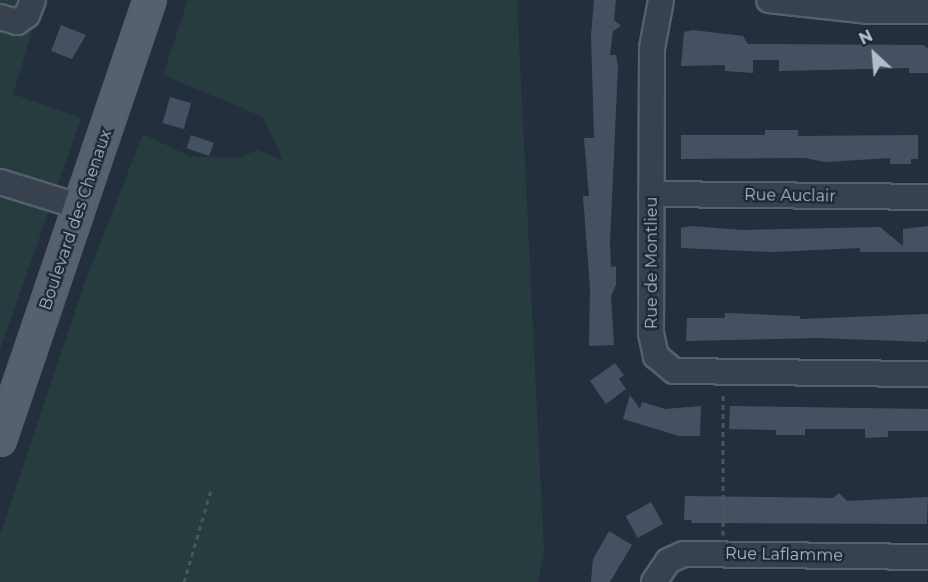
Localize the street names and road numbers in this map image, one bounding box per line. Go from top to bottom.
street label: Boulevard des Chenaux [36,127,116,313]
street label: Rue Auclair [744,186,836,206]
street label: Rue de Montlieu [642,197,662,329]
street label: Rue Laflamme [725,544,843,566]

